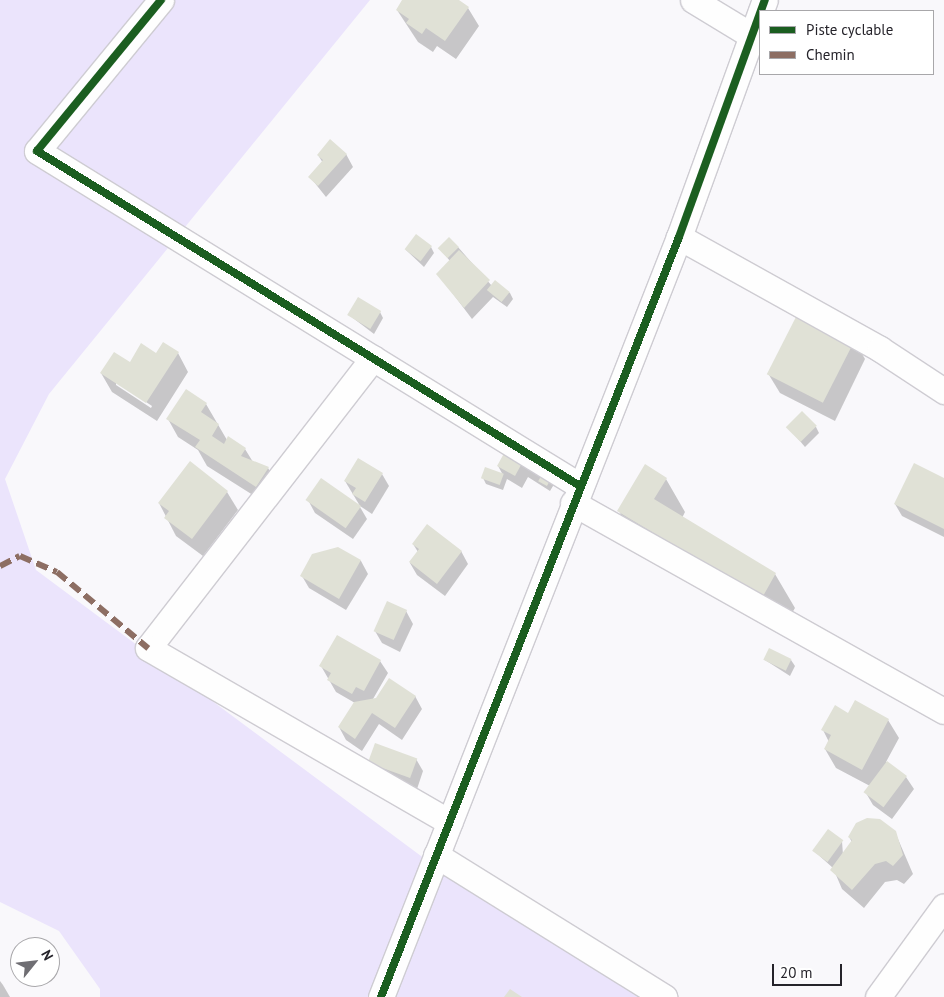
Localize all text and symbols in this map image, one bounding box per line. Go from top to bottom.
legend [759,10,934,75]
text: Piste cyclable [806,20,893,39]
text: Chemin [806,45,855,64]
north arrow [10,937,60,987]
text: N [37,947,57,964]
scale bar [774,954,844,986]
text: 20 m [780,963,813,982]

